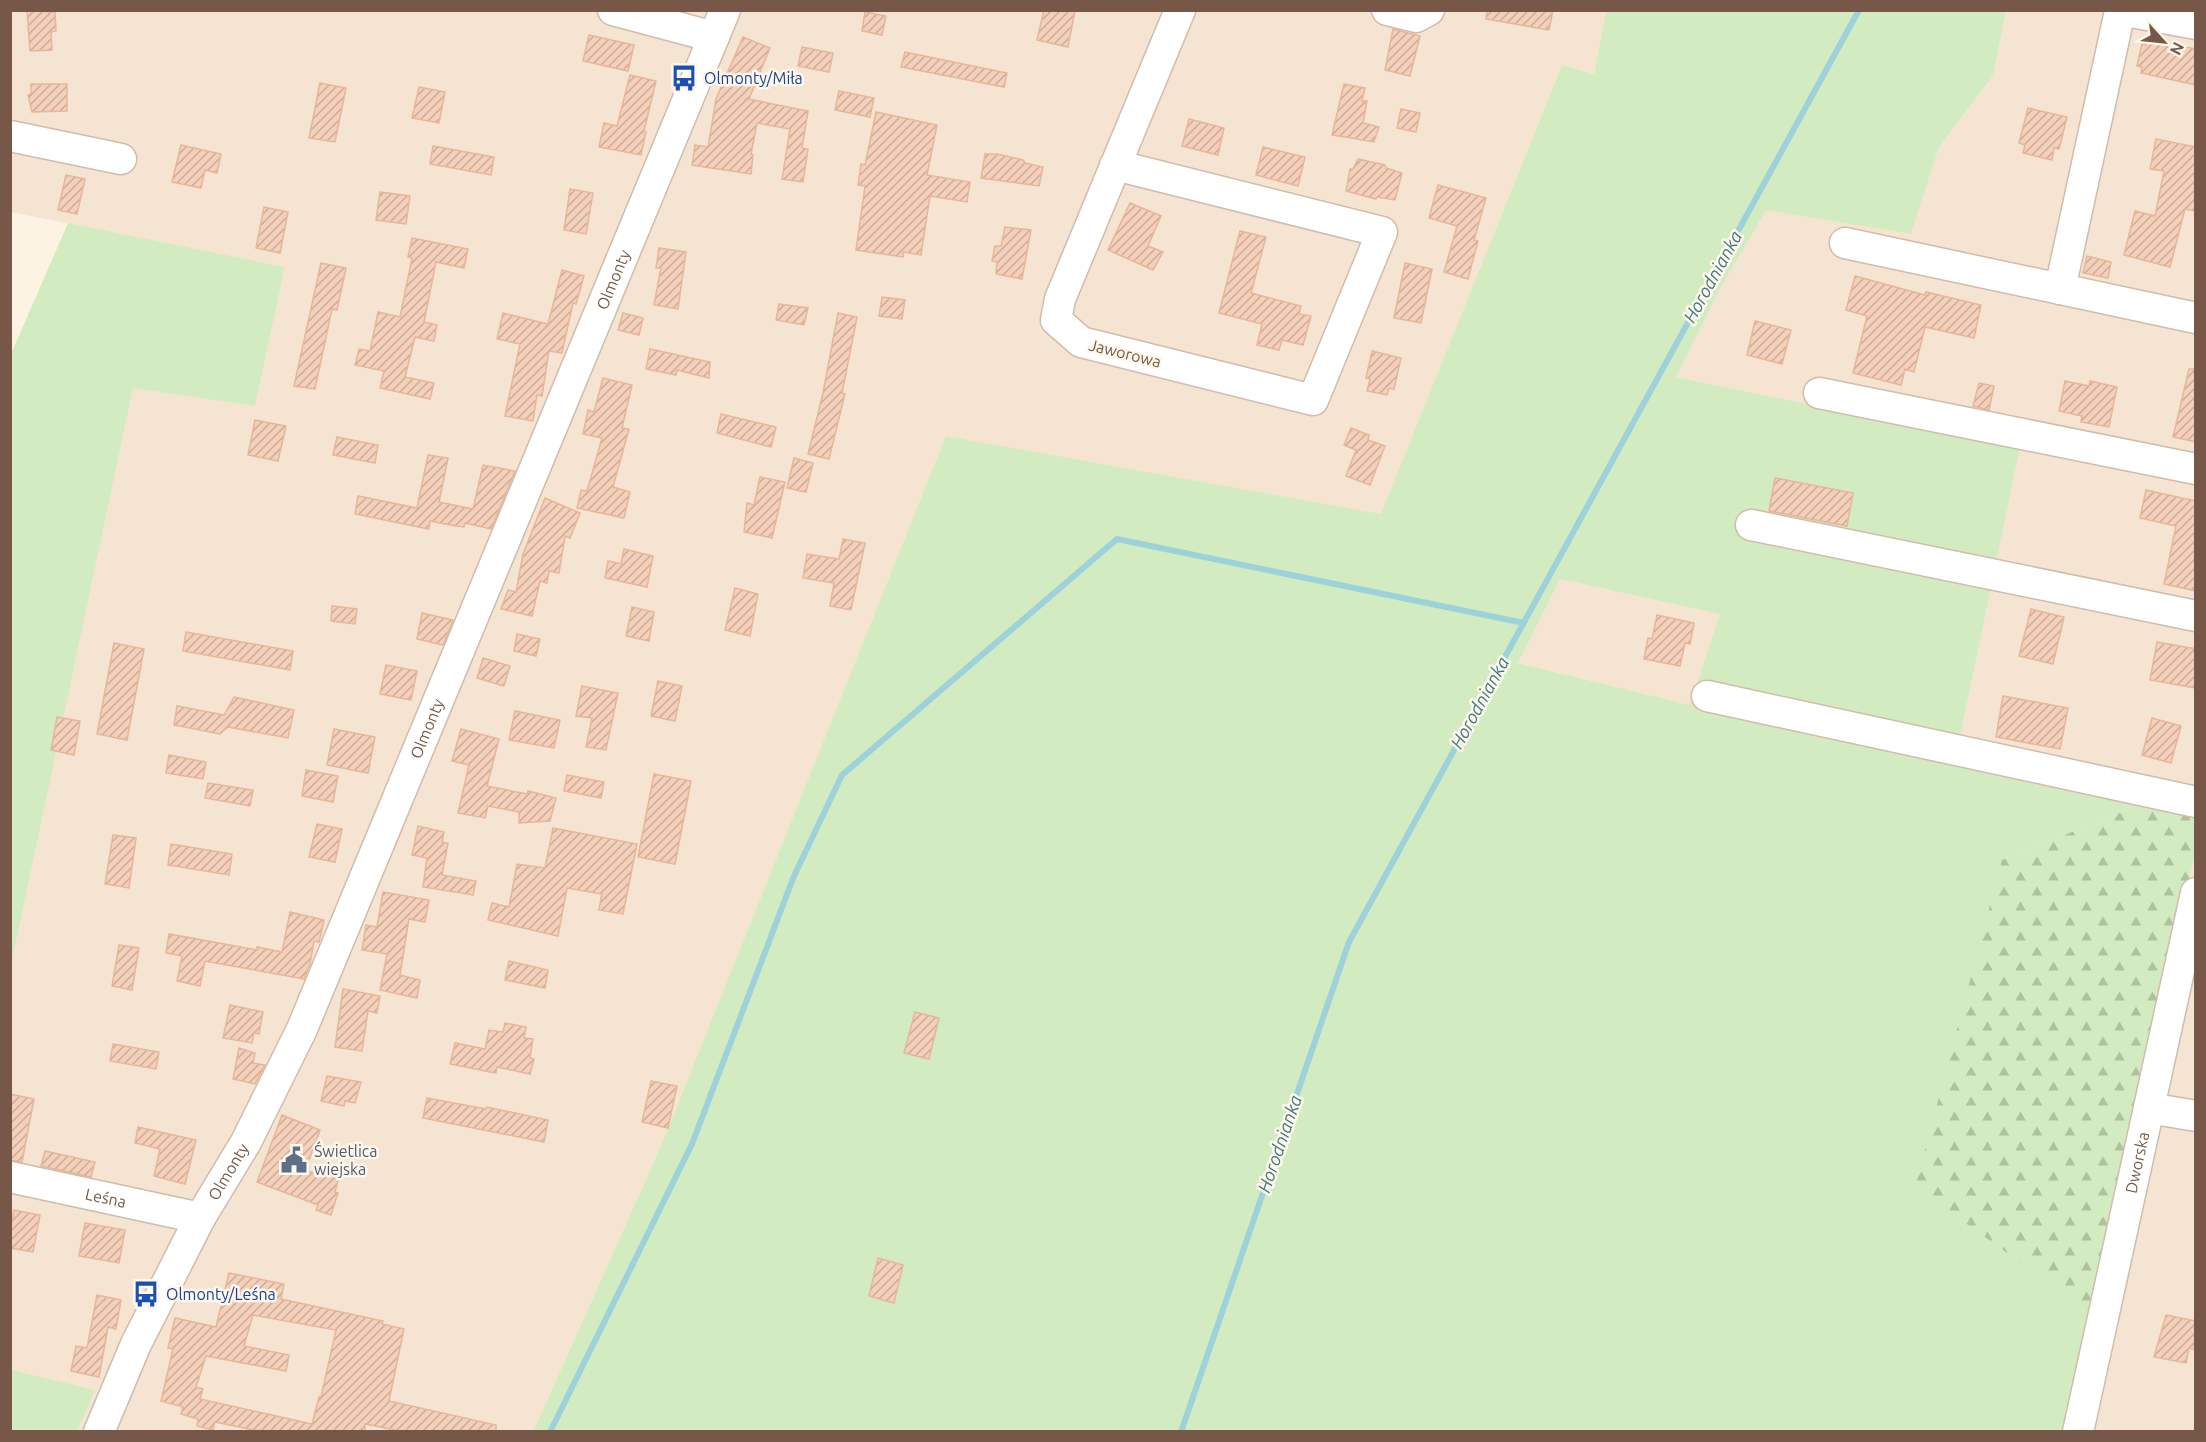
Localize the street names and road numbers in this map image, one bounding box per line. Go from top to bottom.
street label: Olmonty [593,247,634,312]
street label: Jaworowa [1087,335,1163,371]
street label: Olmonty [406,696,447,761]
street label: Dworska [2122,1130,2152,1195]
street label: Olmonty [204,1140,252,1203]
street label: Leśna [84,1185,128,1211]

